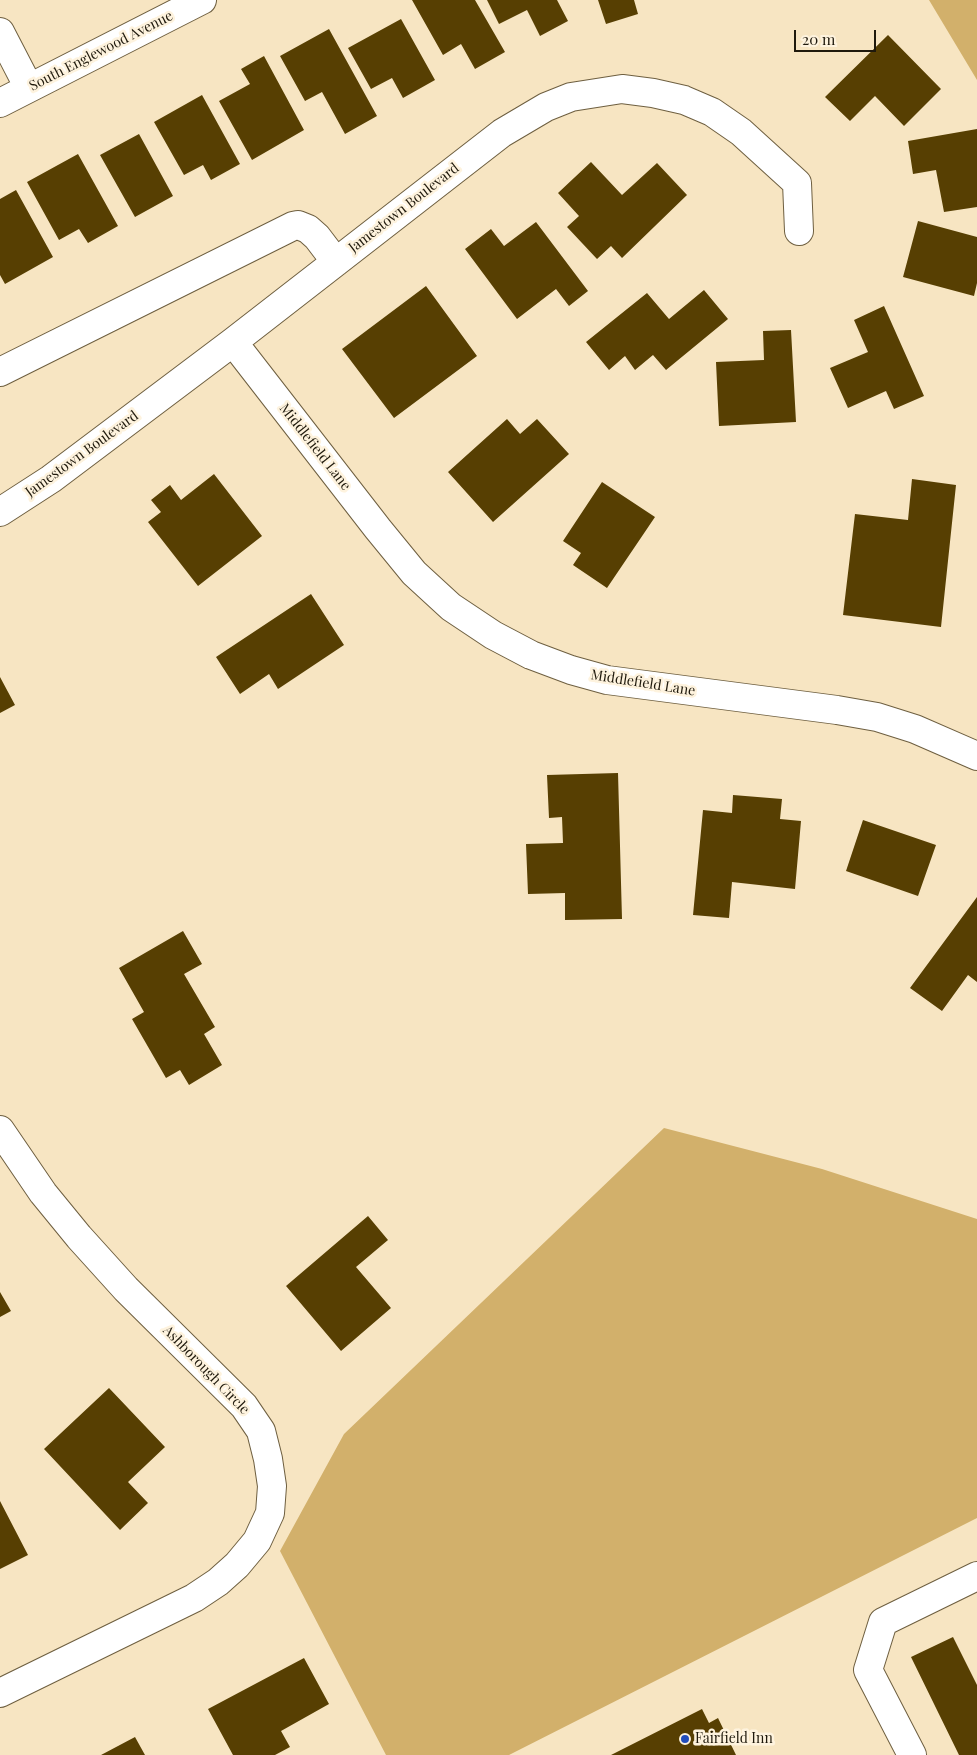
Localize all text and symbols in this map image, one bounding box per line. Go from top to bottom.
street label: South Englewood Avenue [26,7,176,95]
scale bar [797,20,880,52]
text: 20 m [802,29,835,49]
street label: Jamestown Boulevard [345,160,463,256]
street label: Middlefield Lane [276,400,354,494]
street label: Jamestown Boulevard [22,407,142,501]
street label: Middlefield Lane [590,666,696,700]
street label: Ashborough Circle [159,1322,253,1418]
place label: Fairfield Inn [695,1731,773,1747]
marker: Fairfield Inn [679,1733,691,1745]

